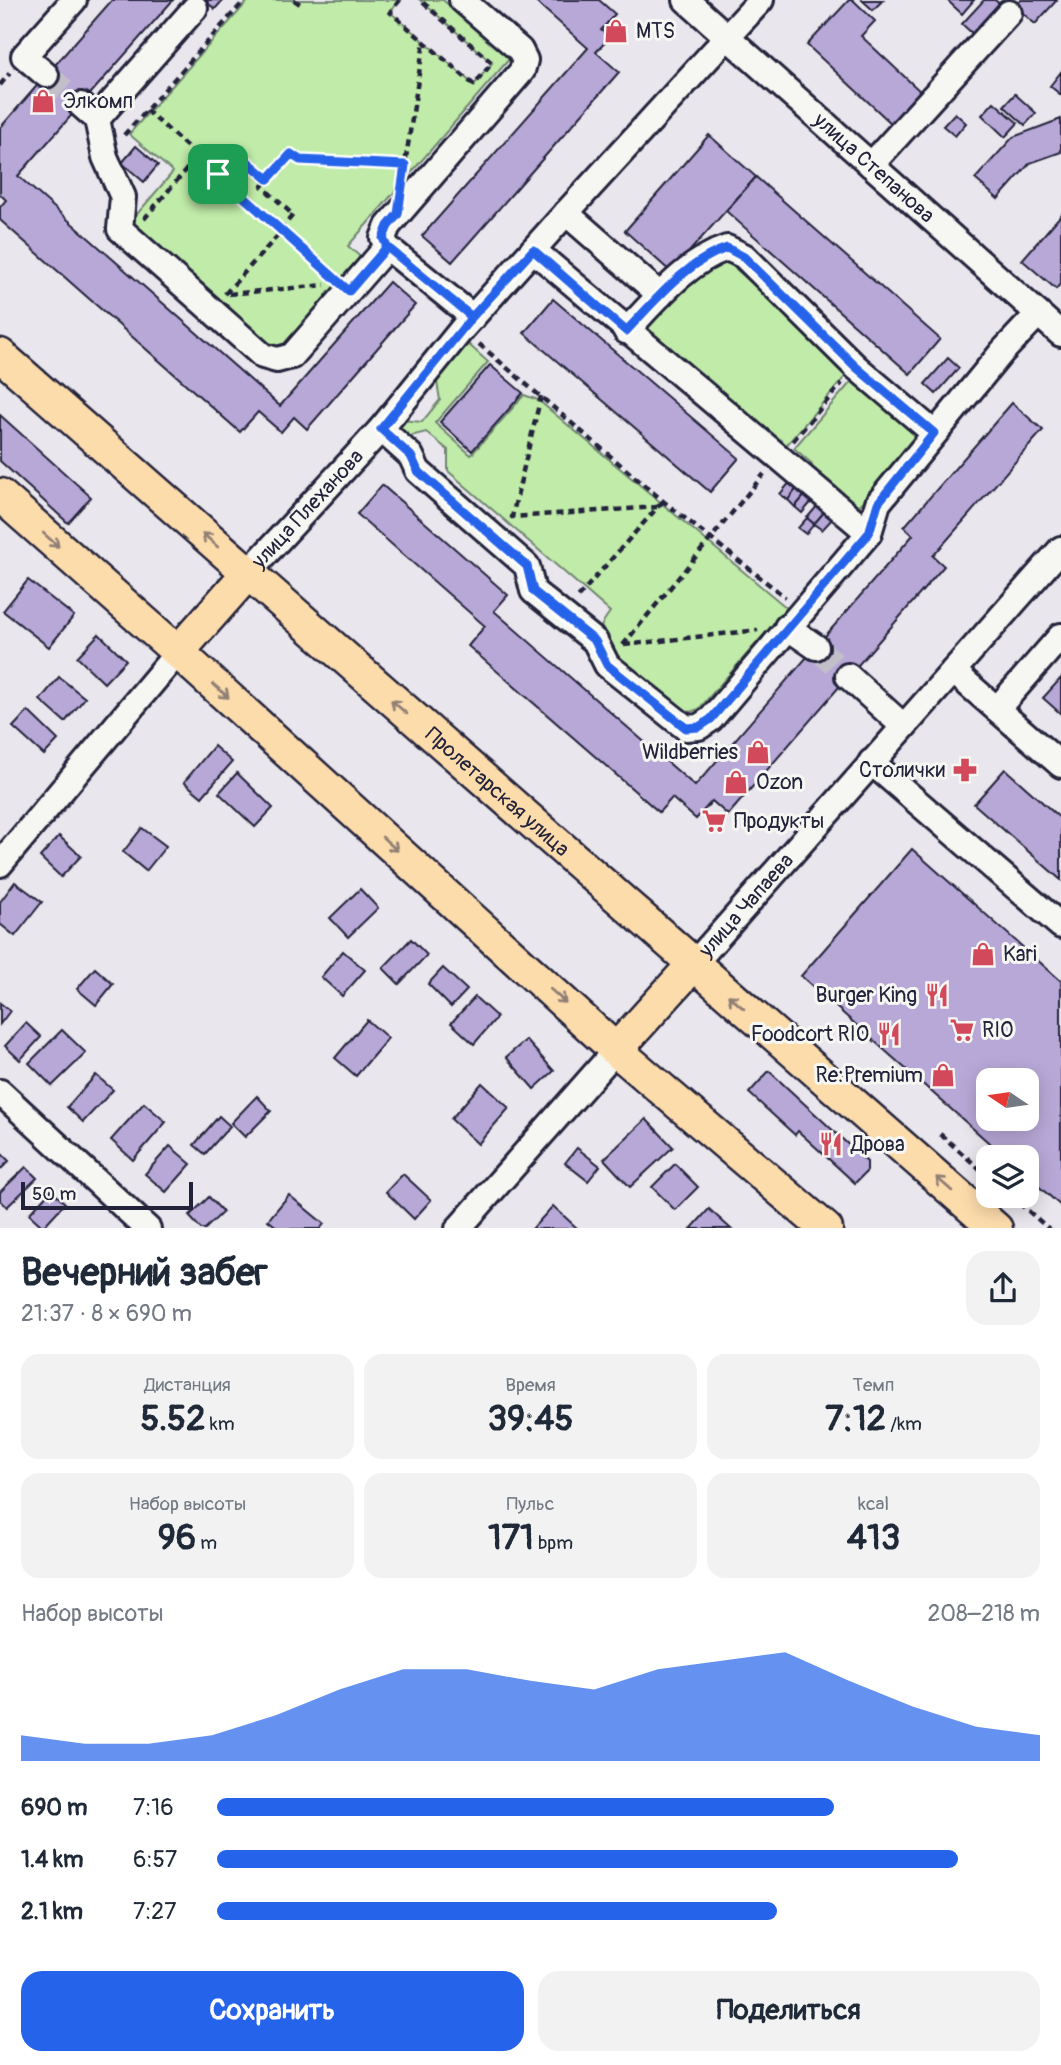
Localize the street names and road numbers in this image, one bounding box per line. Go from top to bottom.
street label: улица Степанова [807,106,940,229]
street label: улица Плеханова [245,444,370,575]
street label: Пролетарская улица [419,721,575,863]
street label: улица Чапаева [692,848,800,964]

